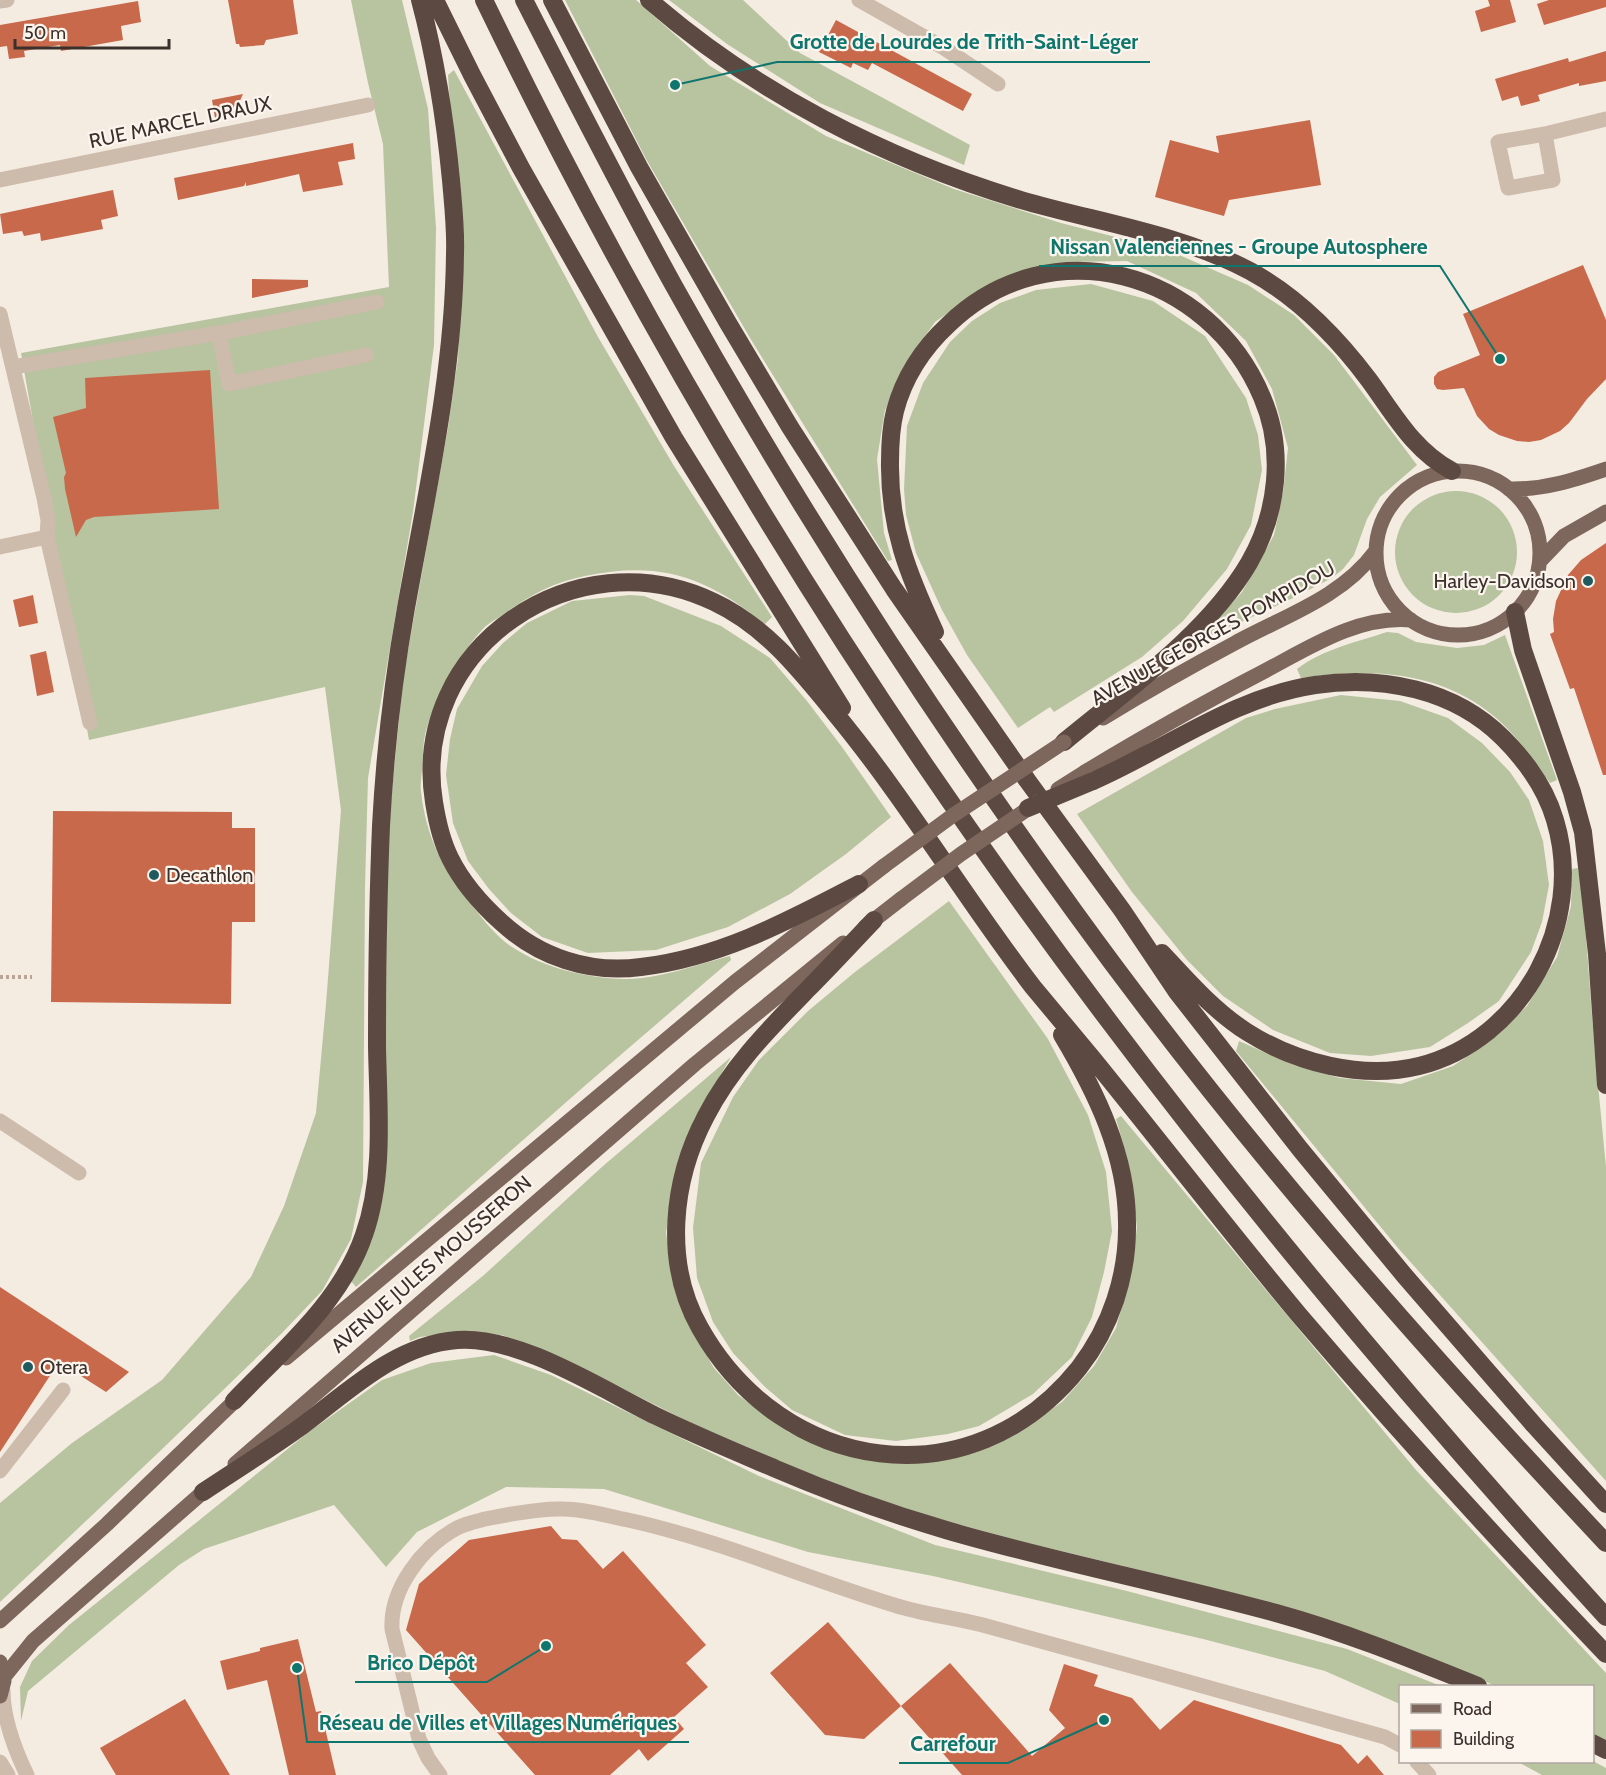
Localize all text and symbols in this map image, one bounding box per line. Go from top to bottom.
scale bar [15,12,170,50]
text: 50 m [24,22,66,44]
callout: Grotte de Lourdes de Trith-Saint-Léger [777,23,1150,62]
text: Grotte de Lourdes de Trith-Saint-Léger [790,29,1138,54]
street label: RUE MARCEL DRAUX [87,91,273,153]
callout: Nissan Valenciennes - Groupe Autosphere [1039,227,1440,266]
text: Nissan Valenciennes - Groupe Autosphere [1050,234,1428,259]
street label: AVENUE GEORGES POMPIDOU [1087,556,1339,710]
place label: Harley-Davidson [1434,569,1576,593]
marker: Harley-Davidson [1581,574,1595,588]
place label: Decathlon [166,863,254,887]
marker: Decathlon [147,868,161,882]
street label: AVENUE JULES MOUSSERON [326,1170,536,1358]
place label: Otera [40,1355,88,1379]
marker: Otera [21,1360,35,1374]
callout: Brico Dépôt [355,1643,487,1682]
text: Brico Dépôt [367,1650,475,1675]
legend [1399,1685,1594,1763]
text: Road [1453,1698,1492,1720]
callout: Réseau de Villes et Villages Numériques [307,1703,689,1742]
text: Réseau de Villes et Villages Numériques [319,1710,677,1735]
callout: Carrefour [899,1724,1008,1763]
text: Building [1453,1728,1515,1750]
text: Carrefour [910,1731,996,1756]

